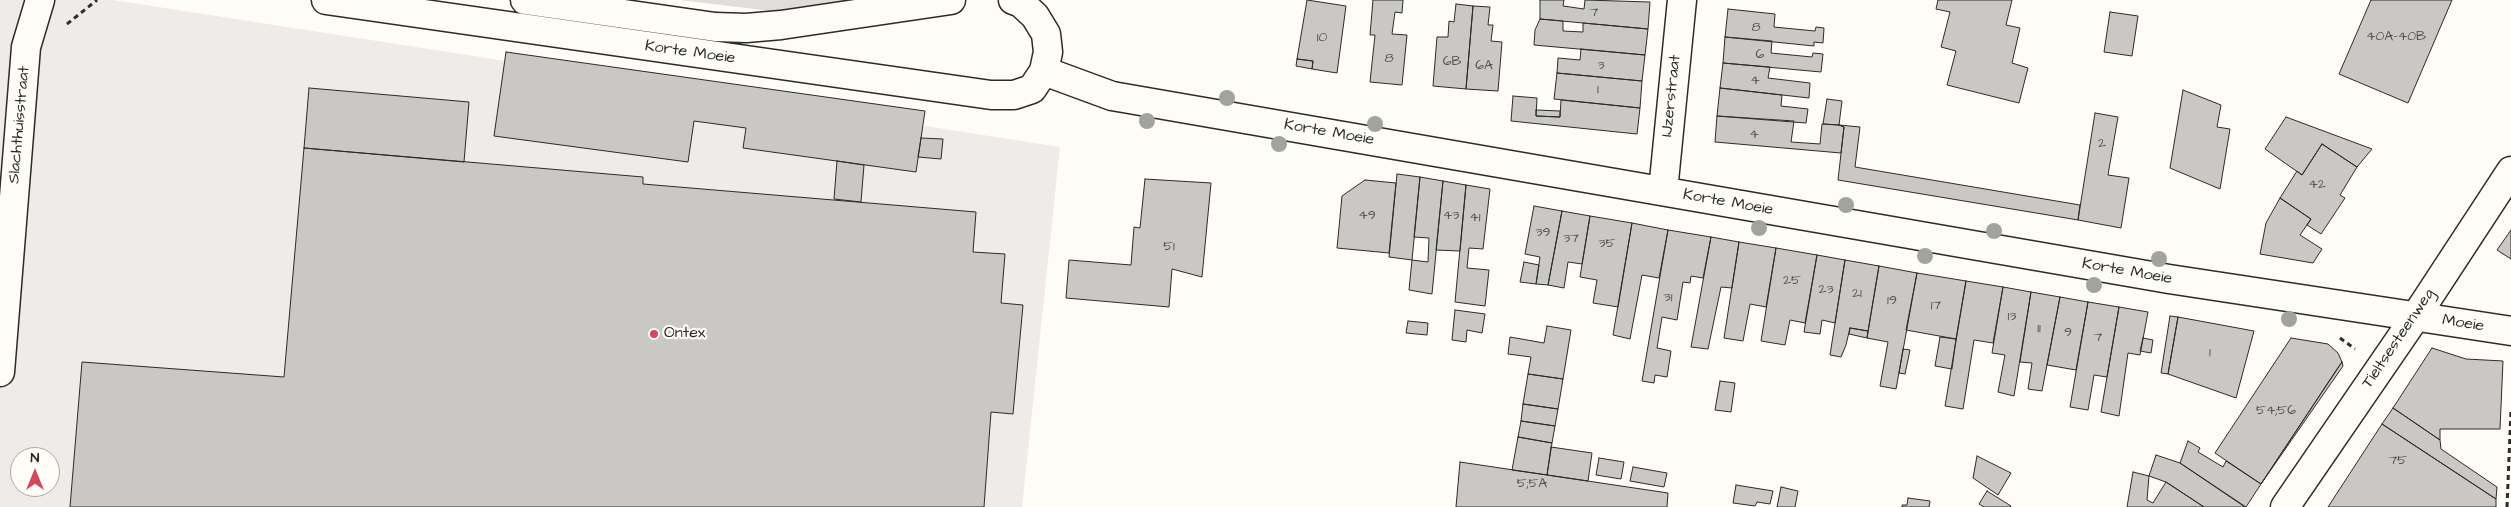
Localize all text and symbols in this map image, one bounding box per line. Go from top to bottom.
house number: 7 [1590,5,1598,21]
house number: 8 [1751,20,1761,36]
house number: 40A-40B [2366,29,2426,45]
house number: 10 [1317,30,1327,46]
street label: Korte Moeie [644,37,736,69]
house number: 6 [1756,47,1764,63]
house number: 8 [1384,51,1394,67]
house number: 6B [1443,54,1461,70]
street label: IJzerstraat [1658,54,1686,138]
house number: 6A [1475,58,1493,74]
house number: 3 [1597,58,1605,74]
street label: Slachthuisstraat [5,65,35,185]
house number: 4 [1750,73,1760,89]
house number: 1 [1597,82,1599,98]
street label: Korte Moeie [1283,116,1375,150]
house number: 4 [1749,127,1759,143]
house number: 2 [2098,136,2106,152]
house number: 42 [2308,177,2326,193]
street label: Korte Moeie [1682,186,1774,220]
house number: 49 [1358,208,1376,224]
house number: 43 [1443,208,1459,224]
house number: 41 [1469,210,1481,226]
house number: 39 [1535,225,1551,241]
house number: 37 [1563,231,1579,247]
house number: 35 [1598,236,1616,252]
house number: 51 [1163,239,1175,255]
street label: Korte Moeie [2081,255,2173,289]
house number: 25 [1783,273,1801,289]
house number: 23 [1818,282,1834,298]
street label: Tieltsesteenweg [2359,285,2439,393]
house number: 21 [1852,286,1862,302]
house number: 31 [1664,290,1672,306]
house number: 19 [1887,293,1897,309]
house number: 17 [1931,298,1941,314]
house number: 13 [2008,309,2016,325]
street label: Moeie [2441,311,2485,337]
house number: 11 [2037,321,2041,337]
place label: Ontex [664,324,705,344]
house number: 9 [2064,325,2072,341]
marker: Ontex [648,328,660,340]
house number: 7 [2094,330,2102,346]
house number: 1 [2209,345,2211,361]
house number: 54;56 [2256,403,2296,419]
north arrow [10,447,60,497]
text: N [31,448,39,468]
house number: 75 [2389,453,2407,469]
house number: 5;5A [1517,476,1547,492]

